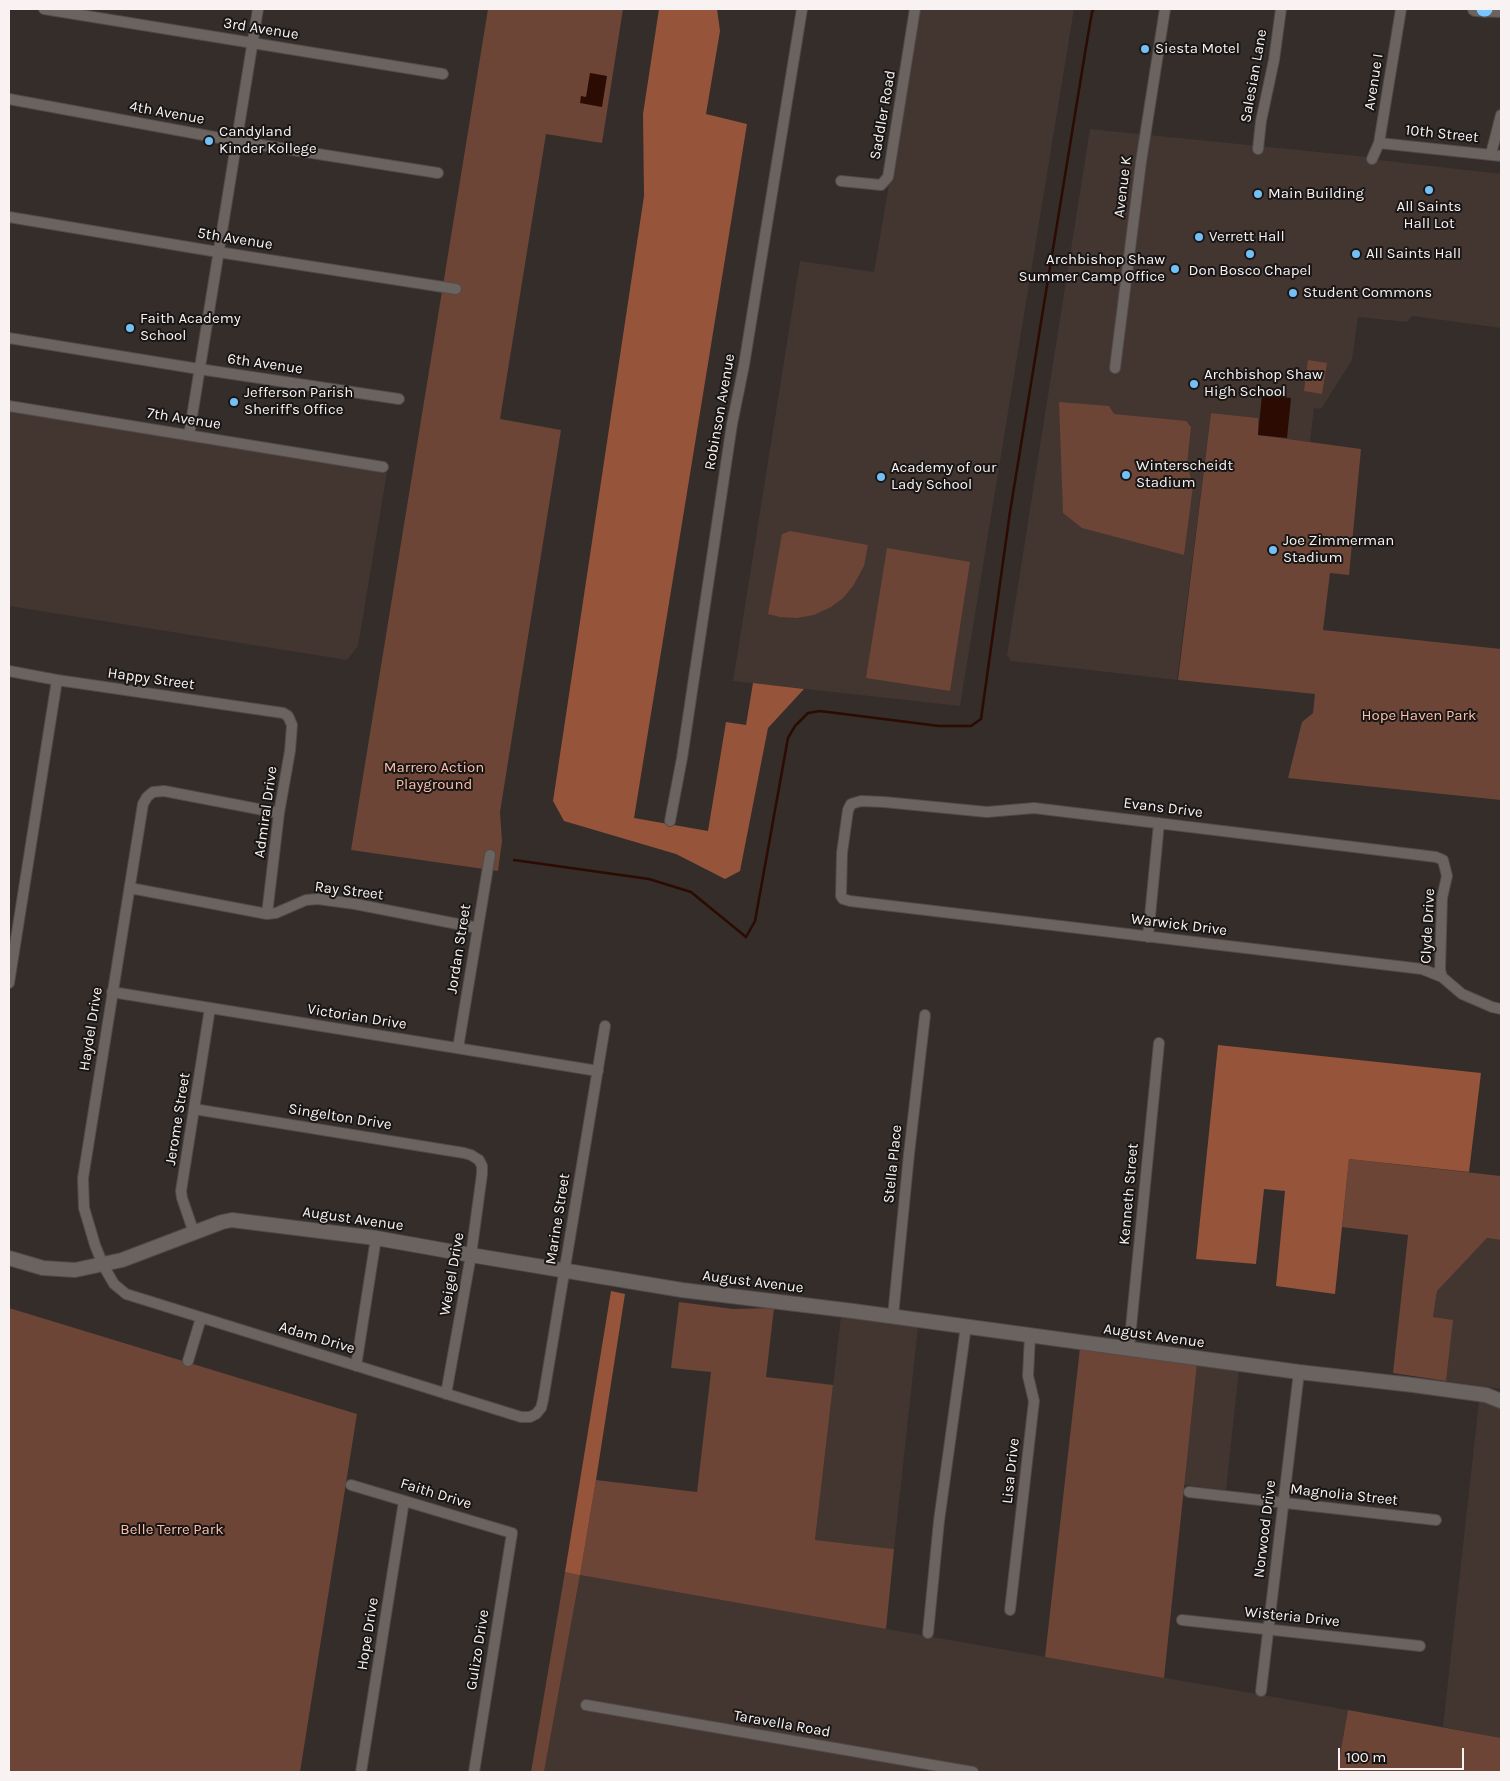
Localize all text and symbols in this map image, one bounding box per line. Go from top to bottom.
street label: 3rd Avenue [222,14,300,44]
street label: Salesian Lane [1237,28,1271,124]
place label: Siesta Motel [1155,40,1240,58]
marker: Siesta Motel [1139,43,1151,55]
street label: Avenue I [1361,52,1387,112]
street label: Saddler Road [866,69,900,161]
street label: 4th Avenue [128,98,206,128]
street label: 10th Street [1405,121,1479,147]
place label: Candyland Kinder Kollege [219,123,317,158]
marker: Candyland Kinder Kollege [203,135,215,147]
street label: Avenue K [1110,155,1136,219]
marker: All Saints Hall Lot [1423,184,1435,196]
place label: Main Building [1268,185,1364,203]
marker: Main Building [1252,188,1264,200]
place label: All Saints Hall Lot [1397,198,1461,233]
street label: 5th Avenue [196,224,274,254]
place label: Verrett Hall [1209,228,1285,246]
marker: Verrett Hall [1193,231,1205,243]
place label: All Saints Hall [1366,245,1461,263]
marker: Don Bosco Chapel [1244,248,1256,260]
marker: All Saints Hall [1350,248,1362,260]
place label: Archbishop Shaw Summer Camp Office [1018,251,1165,286]
place label: Don Bosco Chapel [1189,262,1311,280]
marker: Archbishop Shaw Summer Camp Office [1169,263,1181,275]
place label: Student Commons [1303,284,1432,302]
marker: Student Commons [1287,287,1299,299]
place label: Faith Academy School [140,310,241,345]
marker: Faith Academy School [124,322,136,334]
street label: 6th Avenue [226,350,304,378]
street label: Robinson Avenue [701,352,739,472]
place label: Archbishop Shaw High School [1204,366,1323,401]
marker: Archbishop Shaw High School [1188,378,1200,390]
place label: Jefferson Parish Sheriff's Office [244,384,353,419]
marker: Jefferson Parish Sheriff's Office [228,396,240,408]
street label: 7th Avenue [146,404,222,434]
place label: Winterscheidt Stadium [1136,457,1233,492]
place label: Academy of our Lady School [891,459,996,494]
marker: Winterscheidt Stadium [1120,469,1132,481]
marker: Academy of our Lady School [875,471,887,483]
place label: Joe Zimmerman Stadium [1283,532,1394,567]
marker: Joe Zimmerman Stadium [1267,544,1279,556]
street label: Happy Street [106,664,196,694]
park label: Hope Haven Park [1362,707,1476,725]
park label: Marrero Action Playground [384,759,484,794]
street label: Admiral Drive [251,765,281,859]
street label: Evans Drive [1122,794,1204,822]
street label: Ray Street [314,878,384,904]
street label: Clyde Drive [1417,888,1439,964]
street label: Jordan Street [443,903,475,995]
street label: Warwick Drive [1130,910,1228,940]
street label: Haydel Drive [75,986,107,1072]
street label: Victorian Drive [306,1000,408,1034]
street label: Jerome Street [162,1071,194,1167]
street label: Singelton Drive [287,1100,393,1134]
street label: Stella Place [880,1124,906,1204]
street label: Kenneth Street [1116,1142,1142,1246]
street label: Marine Street [542,1172,574,1266]
street label: August Avenue [301,1203,405,1235]
street label: Weigel Drive [436,1231,468,1317]
street label: August Avenue [701,1267,805,1297]
street label: Adam Drive [277,1318,357,1358]
street label: August Avenue [1102,1320,1206,1352]
street label: Lisa Drive [999,1437,1023,1505]
street label: Faith Drive [398,1475,474,1513]
street label: Norwood Drive [1250,1479,1280,1579]
street label: Magnolia Street [1289,1480,1399,1510]
park label: Belle Terre Park [120,1521,224,1539]
street label: Hope Drive [353,1596,383,1672]
street label: Wisteria Drive [1243,1603,1341,1631]
street label: Gulizo Drive [463,1608,493,1692]
street label: Taravella Road [732,1707,832,1741]
scale bar [1340,1738,1466,1770]
text: 100 m [1346,1748,1386,1766]

